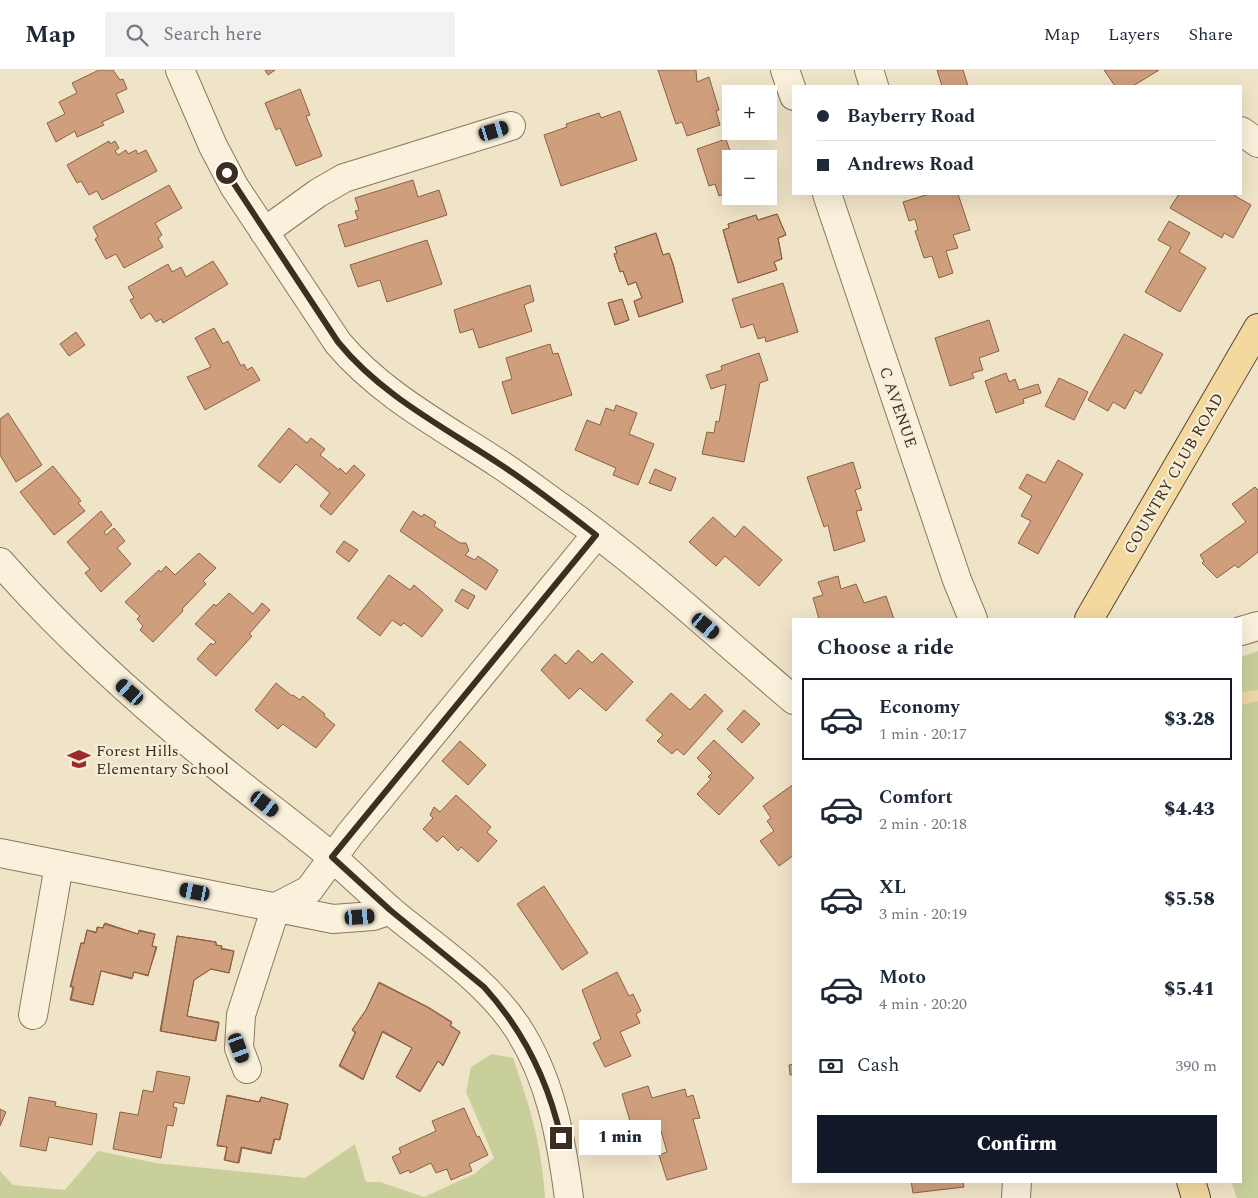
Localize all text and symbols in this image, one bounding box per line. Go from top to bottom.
search box [105,12,455,57]
text: Map [25,17,75,53]
text: Search here [163,20,262,49]
icon: search [123,21,151,49]
text: Map [1044,21,1080,48]
text: Layers [1108,21,1160,48]
text: Share [1188,21,1233,48]
map controls [722,85,777,205]
button: + [722,85,777,140]
text: Bayberry Road [847,102,975,131]
car [477,119,510,143]
button: − [722,150,777,205]
text: Andrews Road [847,150,974,179]
route start [216,162,238,184]
street label: C AVENUE [873,363,923,451]
street label: COUNTRY CLUB ROAD [1118,388,1230,559]
car [689,611,722,641]
text: Choose a ride [817,631,954,664]
car [113,676,146,708]
text: Economy [879,693,960,722]
icon: car [819,697,864,742]
text: $3.28 [1164,705,1215,734]
text: 1 min · 20:17 [879,722,967,746]
place label: Forest Hills Elementary School [96,739,229,781]
school or university icon: Forest Hills Elementary School [66,746,92,772]
text: Comfort [879,783,953,812]
icon: car [819,787,864,832]
car [248,789,281,819]
text: $4.43 [1164,795,1215,824]
text: 2 min · 20:18 [879,812,967,836]
text: XL [879,873,906,902]
icon: car [819,877,864,922]
car [178,882,211,902]
text: $5.58 [1164,885,1215,914]
text: 3 min · 20:19 [879,902,967,926]
car [344,908,375,926]
text: Moto [879,963,926,992]
icon: car [819,967,864,1012]
text: $5.41 [1164,975,1215,1004]
text: 4 min · 20:20 [879,992,967,1016]
car [226,1031,251,1065]
text: Cash [857,1051,899,1080]
icon: cash [817,1052,845,1080]
text: 390 m [1175,1054,1217,1078]
button: Confirm [817,1115,1217,1173]
callout: 1 min [578,1120,661,1156]
text: 1 min [598,1125,642,1149]
route end [550,1127,572,1149]

